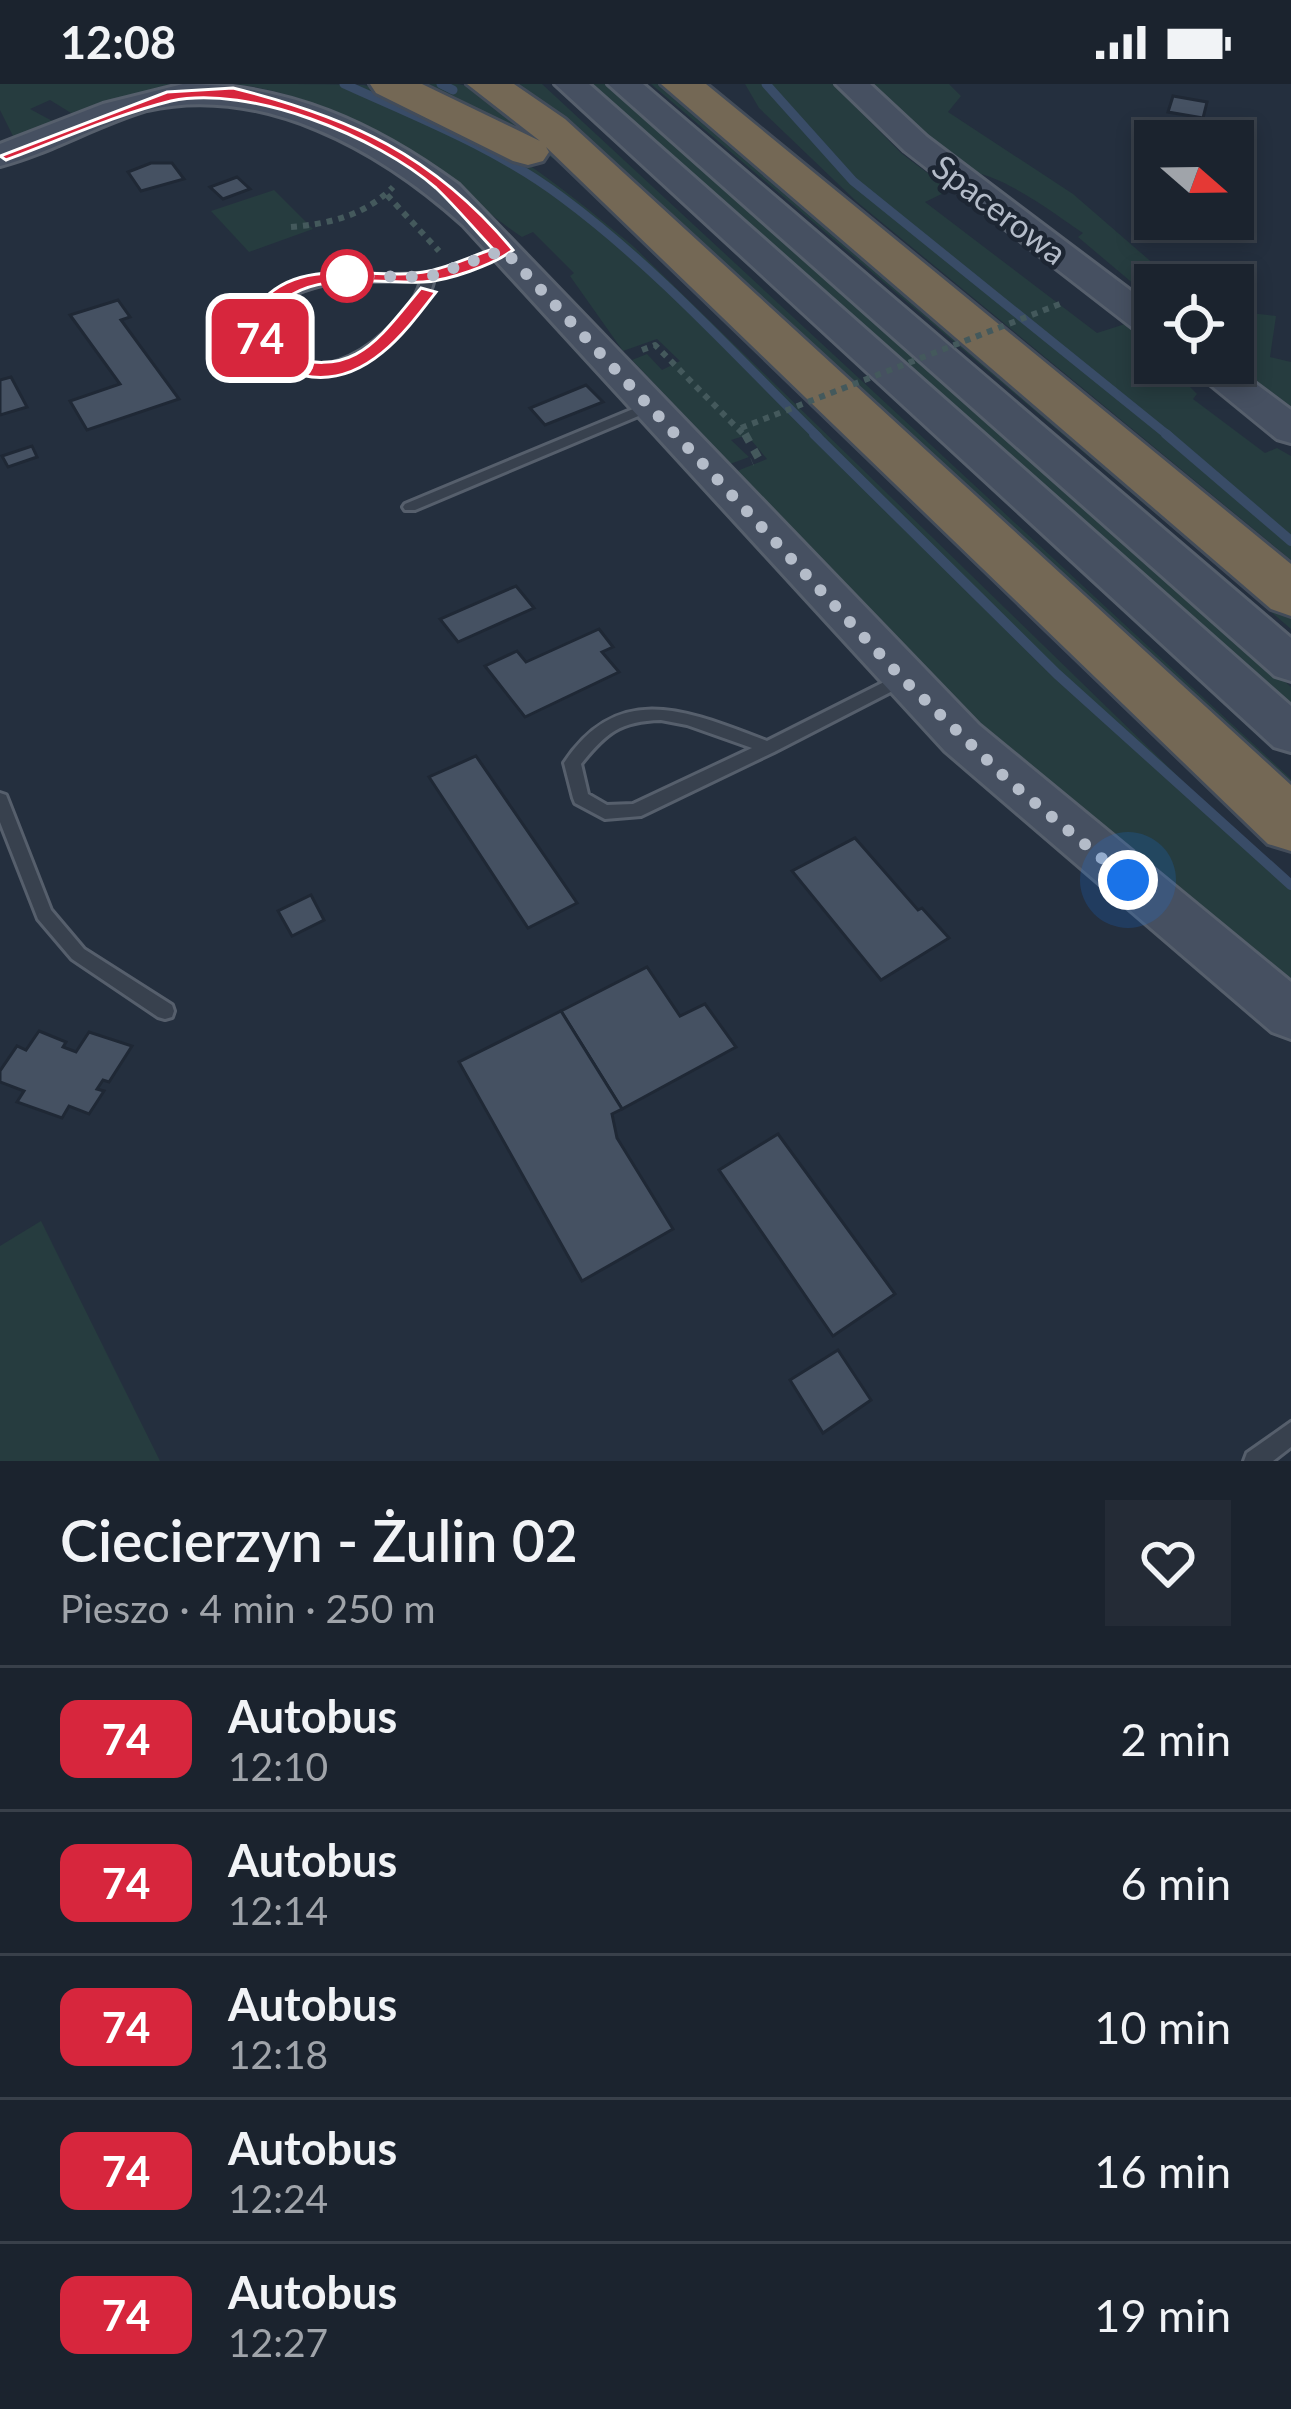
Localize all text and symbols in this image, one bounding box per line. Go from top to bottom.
text: 12:08 [60,15,176,69]
north arrow [1134,120,1254,240]
map controls [1134,120,1254,384]
street label: Spacerowa [925,146,1075,272]
unlabelled marker [322,251,372,301]
button: locate [1134,264,1254,384]
line badge: 74 [206,299,314,377]
text: 74 [236,313,284,363]
your location [1098,850,1158,910]
button: heart [1105,1500,1231,1626]
text: Ciecierzyn - Żulin 02 [60,1506,578,1574]
text: Pieszo · 4 min · 250 m [60,1585,435,1631]
text: Autobus [228,1689,397,1743]
text: 2 min [1120,1712,1231,1766]
text: 74 [102,1714,150,1764]
text: 12:10 [228,1743,328,1789]
text: Autobus [228,1833,397,1887]
text: 6 min [1120,1856,1231,1910]
text: 74 [102,1858,150,1908]
text: 12:14 [228,1887,328,1933]
text: Autobus [228,1977,397,2031]
text: 10 min [1094,2000,1231,2054]
text: 74 [102,2002,150,2052]
text: 12:18 [228,2031,328,2077]
text: Autobus [228,2121,397,2175]
text: 16 min [1094,2144,1231,2198]
text: 74 [102,2146,150,2196]
text: 12:24 [228,2175,328,2221]
text: Autobus [228,2265,397,2319]
text: 19 min [1094,2288,1231,2342]
text: 74 [102,2290,150,2340]
text: 12:27 [228,2319,328,2365]

